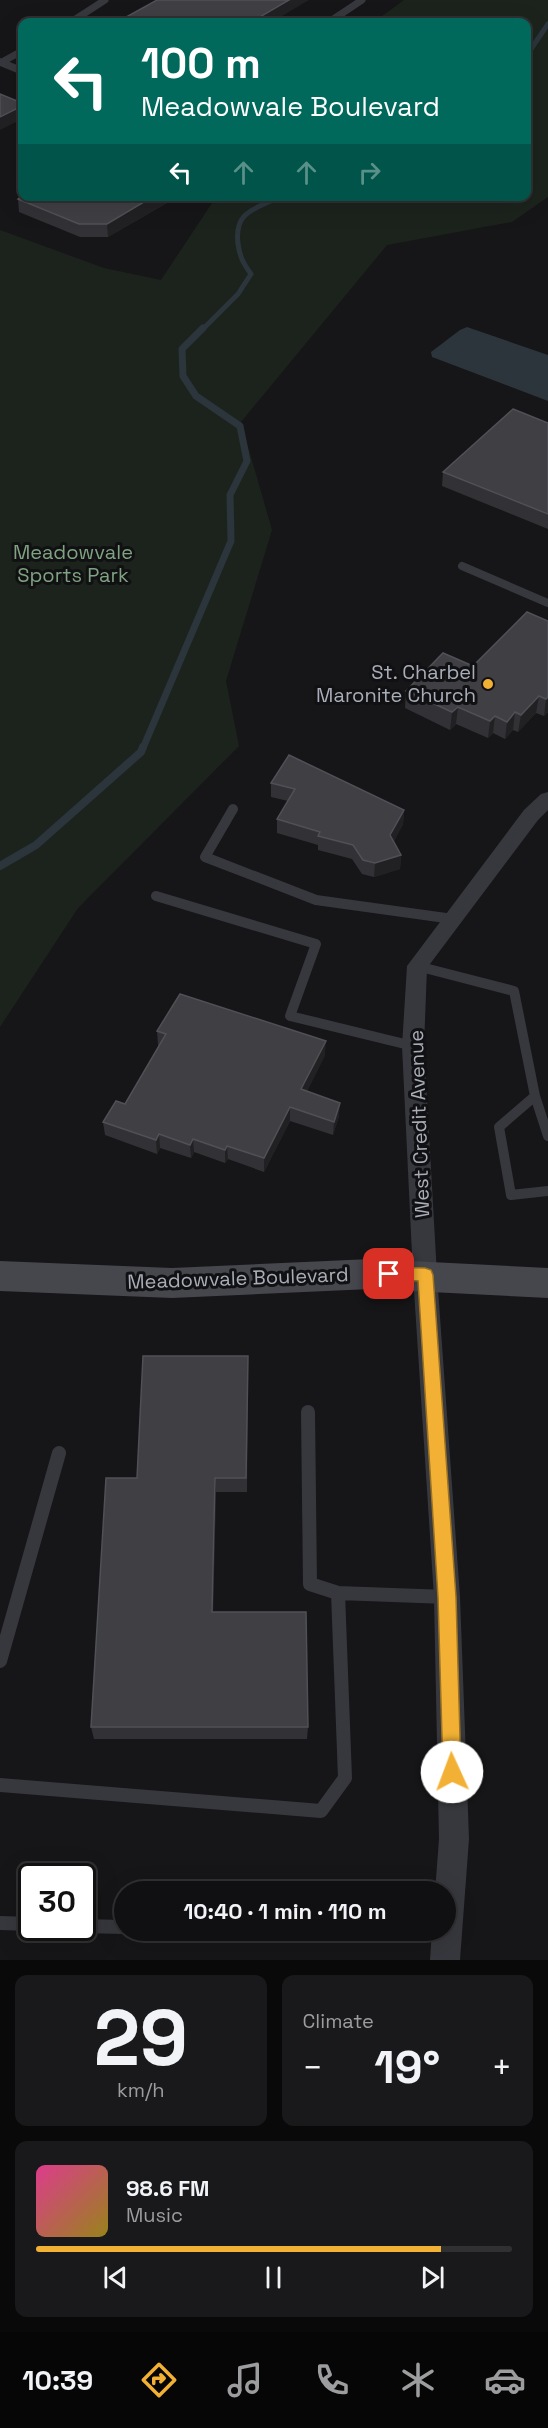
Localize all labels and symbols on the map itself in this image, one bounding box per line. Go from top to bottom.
park label: Meadowvale Sports Park [13,539,133,588]
place label: St. Charbel Maronite Church [316,659,476,708]
marker: St. Charbel Maronite Church [481,677,495,691]
street label: West Credit Avenue [403,1030,435,1218]
pin [363,1248,414,1299]
street label: Meadowvale Boulevard [127,1261,349,1295]
position arrow [420,1740,484,1804]
speed limit sign: 30 [18,1863,96,1941]

